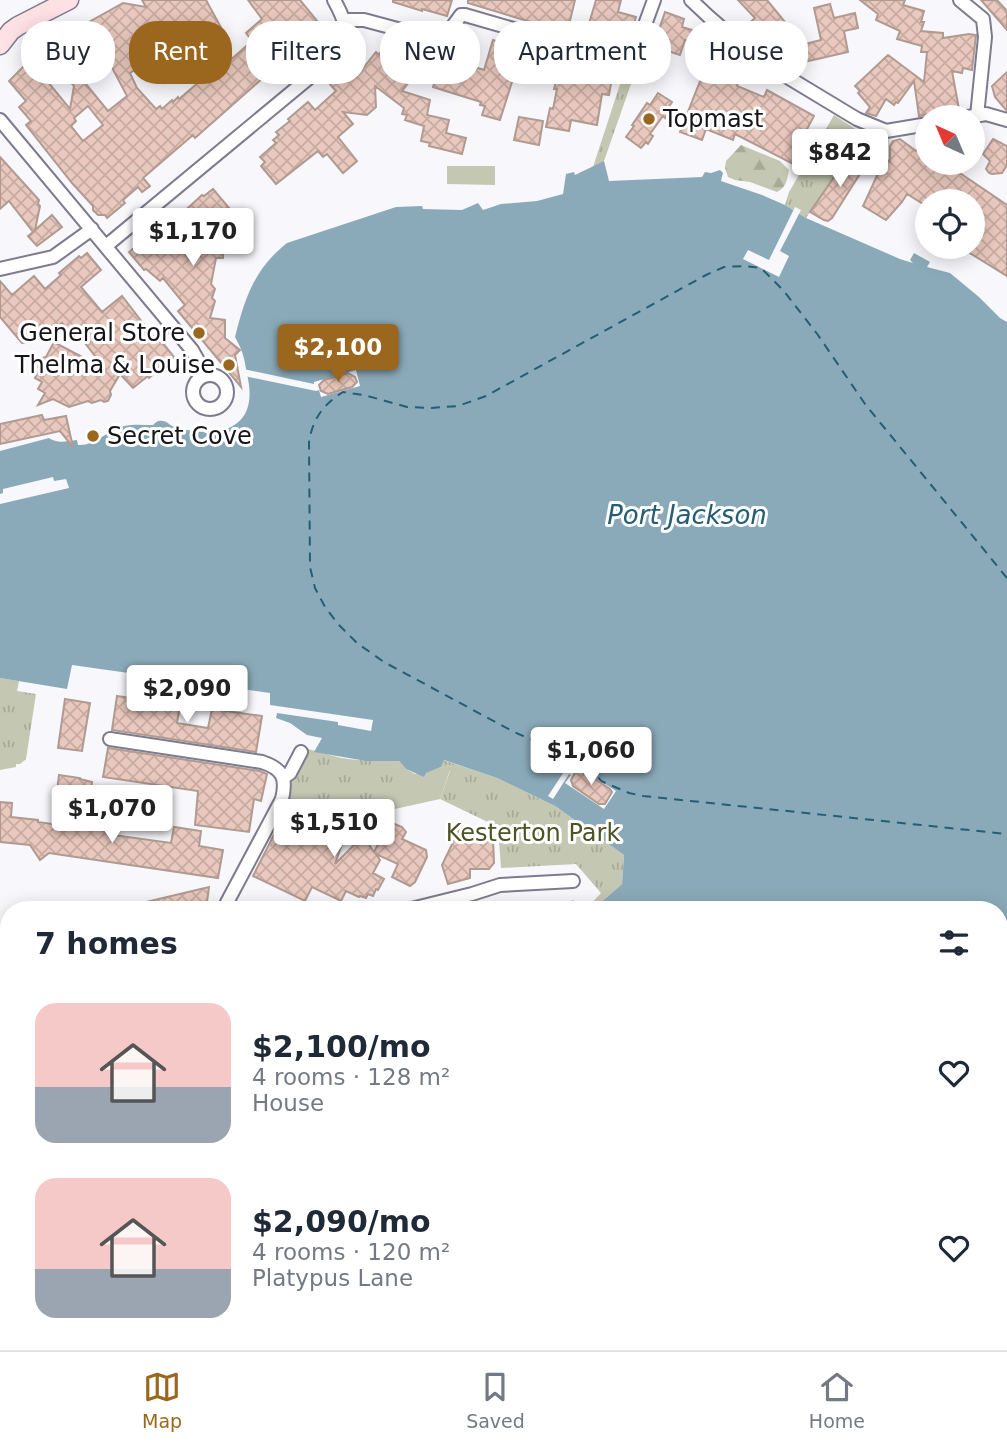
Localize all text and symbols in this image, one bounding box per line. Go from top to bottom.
chip: Buy [21,21,115,84]
chip: Rent [129,21,232,84]
chip: Filters [246,21,366,84]
chip: New [380,21,480,84]
chip: Apartment [494,21,671,84]
chip: House [685,21,808,84]
place label: Topmast [662,105,764,133]
north arrow [915,105,985,175]
map controls [915,105,985,259]
marker: Topmast [641,111,657,127]
pin: $842 [799,130,881,189]
text: $842 [808,139,872,165]
button: locate [915,189,985,259]
pin: $1,170 [136,208,250,268]
text: $1,170 [149,218,237,244]
place label: General Store [19,319,185,347]
pin: $2,100 [281,324,395,384]
marker: General Store [191,325,207,341]
text: $2,100 [294,334,382,360]
place label: Thelma & Louise [14,351,215,379]
marker: Thelma & Louise [221,357,237,373]
place label: Secret Cove [107,422,252,450]
marker: Secret Cove [85,428,101,444]
water label: Port Jackson [607,500,767,530]
pin: $2,090 [130,666,244,725]
text: $2,090 [143,675,231,701]
pin: $1,060 [534,728,648,787]
text: $1,060 [547,737,635,763]
pin: $1,070 [55,786,169,845]
text: $1,070 [68,795,156,821]
pin: $1,510 [277,800,391,859]
text: $1,510 [290,809,378,835]
park label: Kesterton Park [446,819,620,847]
icon: filters [935,924,973,962]
text: 7 homes [35,926,178,961]
text: $2,100/mo [252,1029,431,1064]
icon: home [91,1031,175,1115]
icon: heart [935,1054,973,1092]
text: 4 rooms · 128 m² [252,1064,450,1090]
text: House [252,1090,324,1116]
text: $2,090/mo [252,1204,431,1239]
icon: home [91,1206,175,1290]
icon: heart [935,1229,973,1267]
text: 4 rooms · 120 m² [252,1239,450,1265]
text: Platypus Lane [252,1265,413,1291]
tab: Map [142,1368,182,1432]
tab: Saved [466,1368,525,1432]
tab: Home [809,1368,865,1432]

